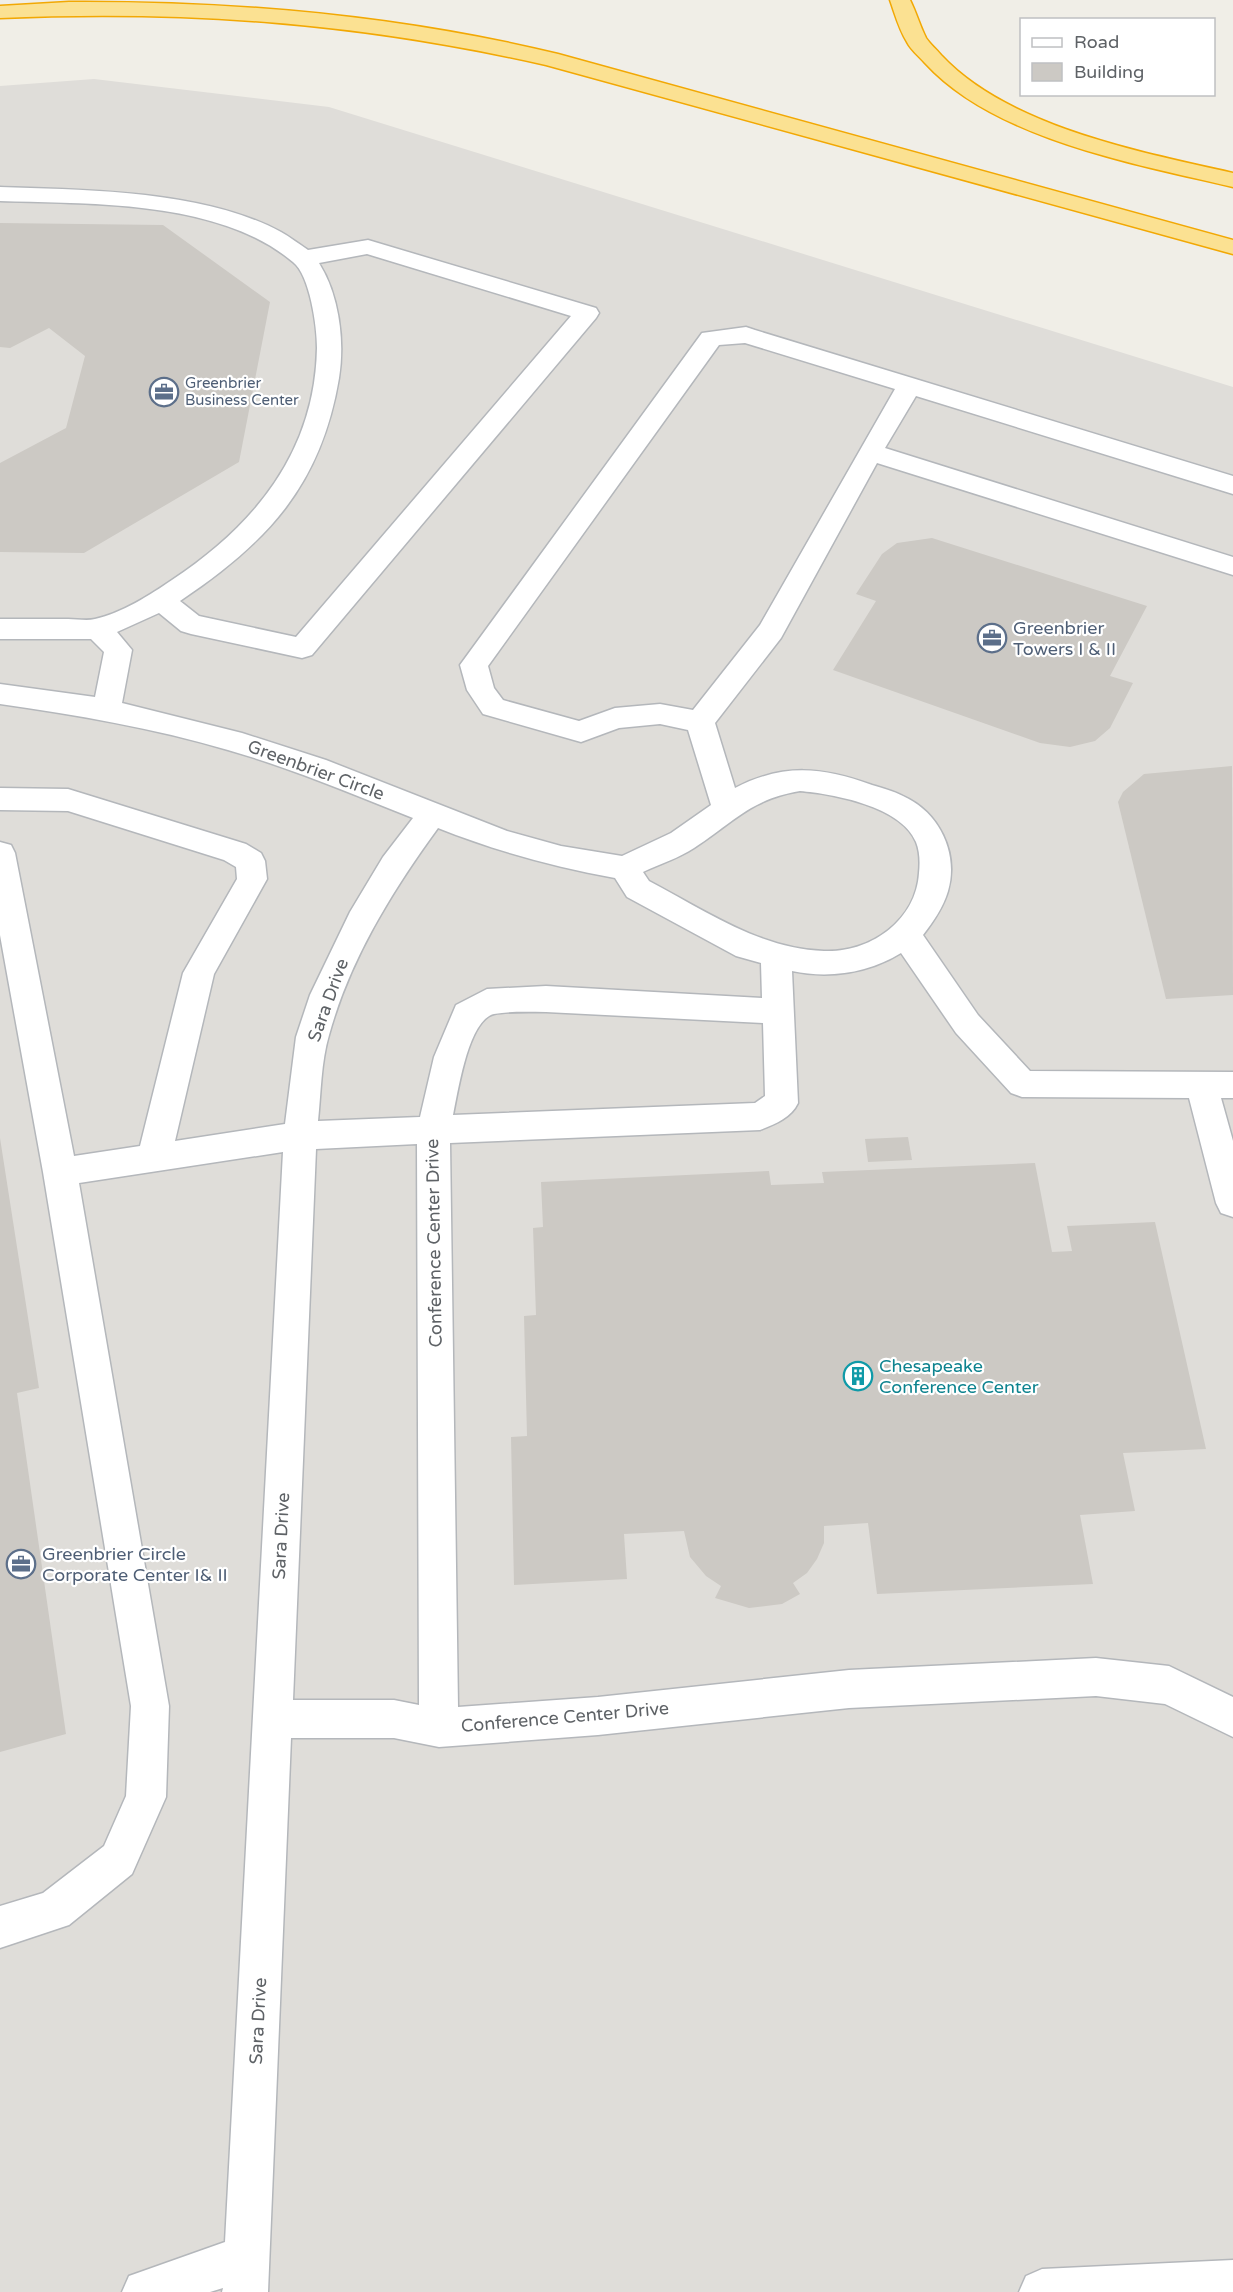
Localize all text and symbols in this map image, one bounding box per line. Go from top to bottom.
legend [1020,18,1215,96]
text: Road [1074,31,1119,53]
text: Building [1074,61,1144,83]
place label: Greenbrier Business Center [185,374,299,409]
office icon: Greenbrier Business Center [148,376,180,408]
place label: Greenbrier Towers I & II [1013,617,1116,660]
office icon: Greenbrier Towers I & II [976,622,1008,654]
street label: Greenbrier Circle [245,735,387,805]
street label: Sara Drive [303,955,353,1045]
street label: Conference Center Drive [421,1139,447,1347]
place label: Chesapeake Conference Center [879,1355,1039,1398]
building icon: Chesapeake Conference Center [842,1360,874,1392]
street label: Sara Drive [268,1492,294,1580]
place label: Greenbrier Circle Corporate Center I& II [42,1543,228,1586]
office icon: Greenbrier Circle Corporate Center I& II [5,1548,37,1580]
street label: Conference Center Drive [460,1697,670,1737]
street label: Sara Drive [245,1977,271,2065]

